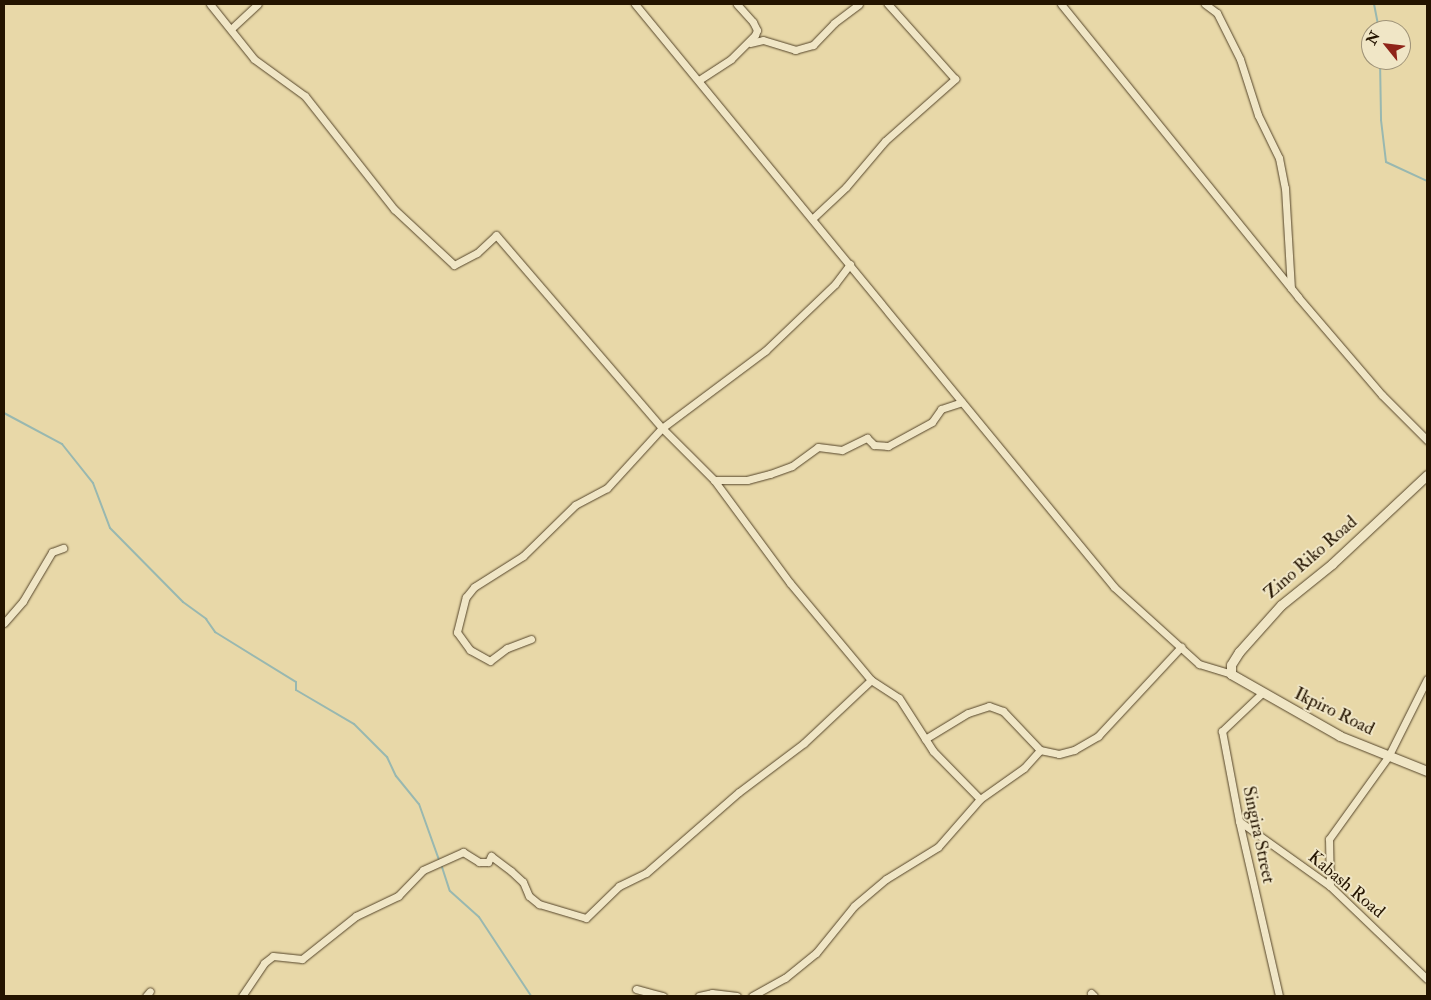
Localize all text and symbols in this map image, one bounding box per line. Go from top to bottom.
north arrow [1361,20,1411,70]
text: N [1363,28,1384,48]
street label: Zino Riko Road [1260,512,1362,604]
street label: Ikpiro Road [1290,683,1378,741]
street label: Singira Street [1237,784,1279,886]
street label: Kabash Road [1303,847,1389,923]

